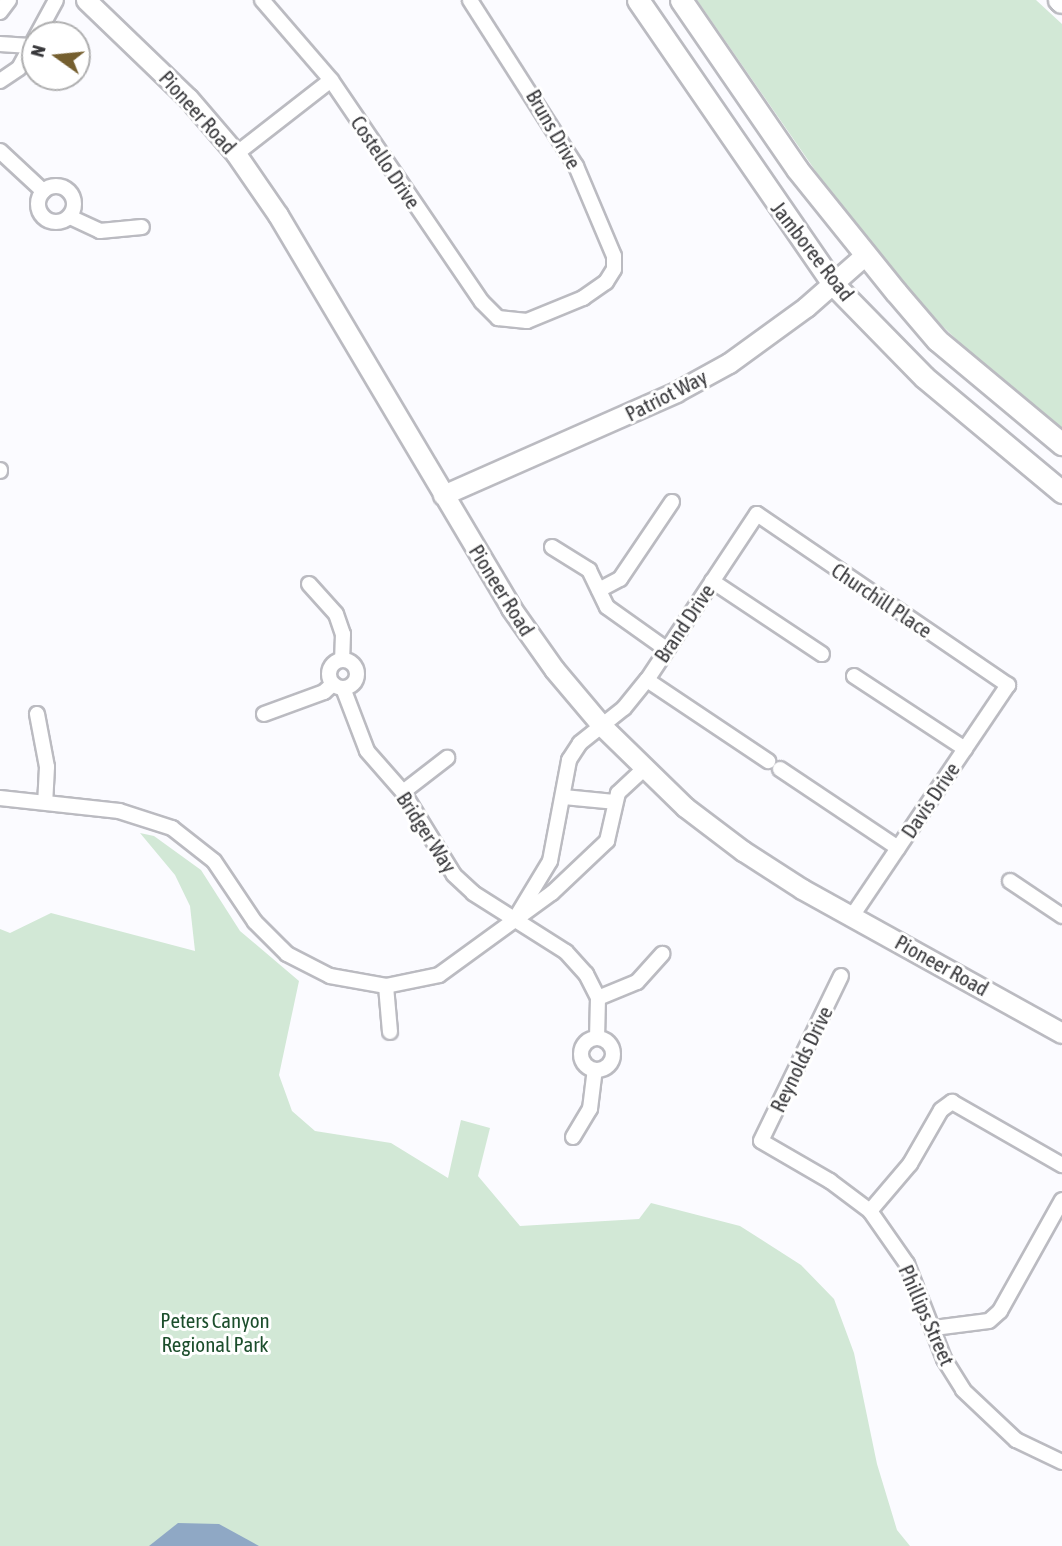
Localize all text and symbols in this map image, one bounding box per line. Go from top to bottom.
north arrow [21,21,91,91]
text: N [26,43,50,59]
street label: Pioneer Road [154,65,242,159]
street label: Bruns Drive [521,85,587,173]
street label: Costello Drive [346,111,426,213]
street label: Jamboree Road [766,196,860,306]
street label: Patriot Way [621,364,711,426]
street label: Pioneer Road [464,540,540,640]
street label: Churchill Place [827,557,937,643]
street label: Brand Drive [649,579,719,667]
street label: Davis Drive [895,757,965,843]
street label: Bridger Way [392,787,462,877]
street label: Pioneer Road [891,929,993,1001]
street label: Reynolds Drive [764,1002,838,1116]
street label: Phillips Street [894,1261,960,1369]
park label: Peters Canyon Regional Park [160,1307,270,1357]

